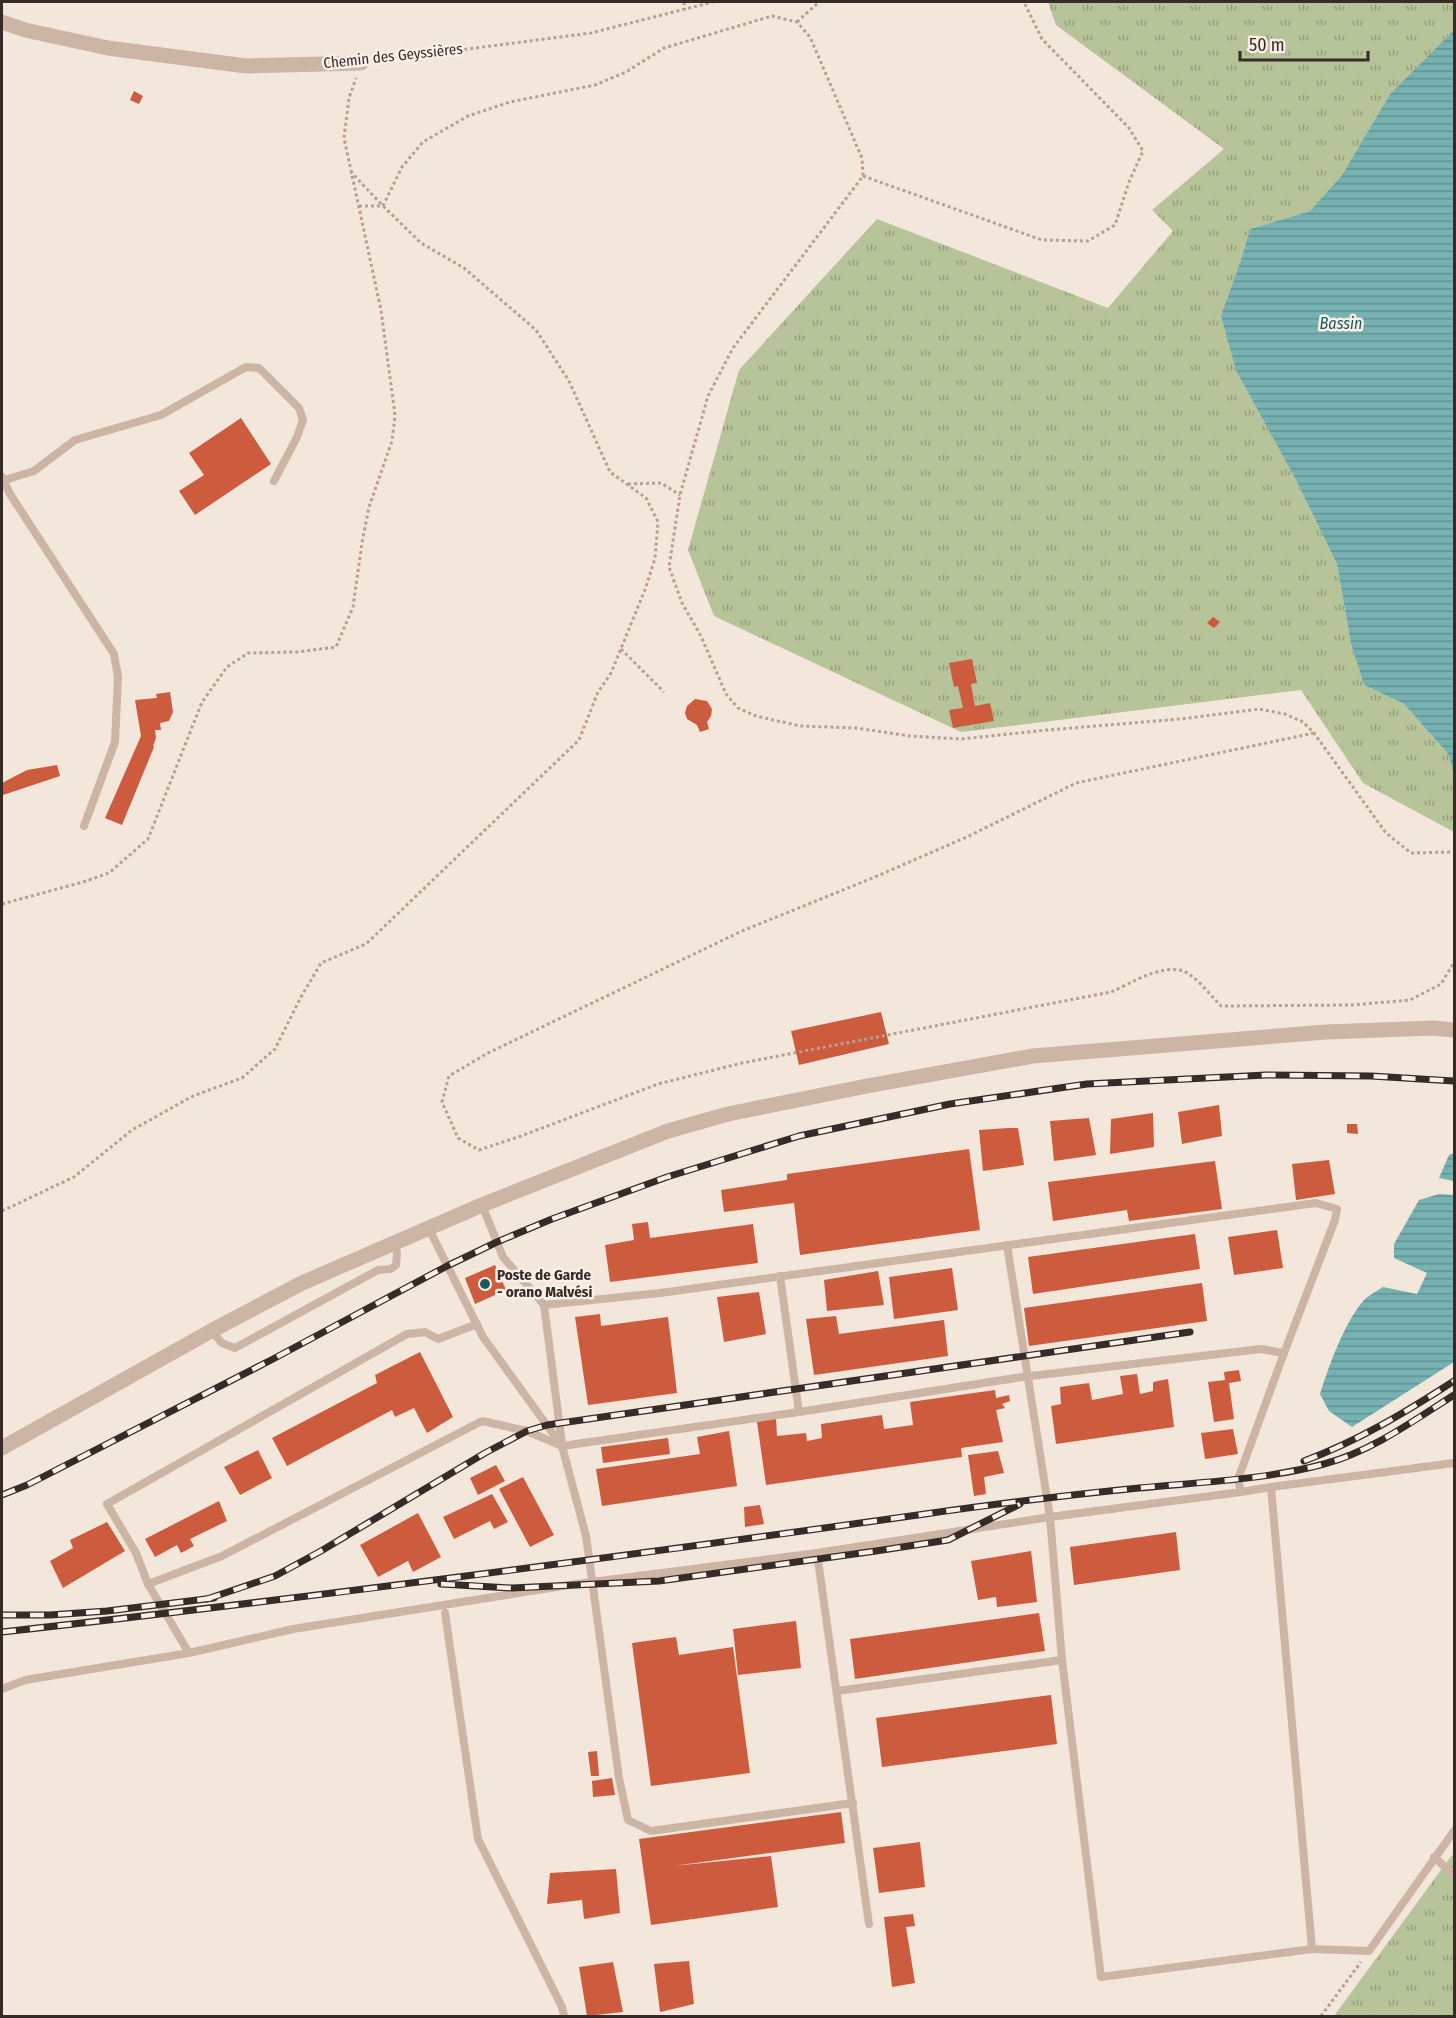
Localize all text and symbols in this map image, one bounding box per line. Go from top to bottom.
scale bar [1240,24,1368,62]
text: 50 m [1249,34,1285,56]
street label: Chemin des Geyssières [322,40,464,72]
water label: Bassin [1320,314,1362,333]
place label: Poste de Garde - orano Malvési [497,1266,592,1301]
marker: Poste de Garde - orano Malvési [478,1277,492,1291]

